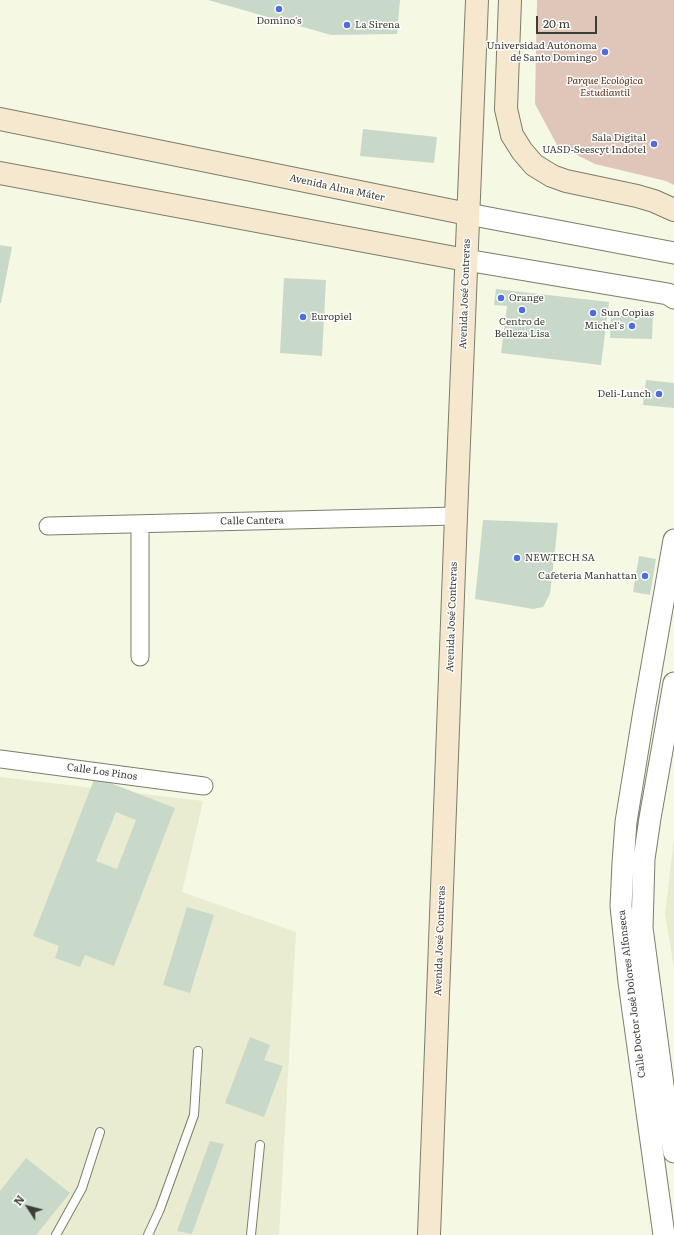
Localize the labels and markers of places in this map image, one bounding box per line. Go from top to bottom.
marker: Domino's [274,4,284,14]
place label: Domino's [256,15,302,27]
place label: La Sirena [355,19,400,31]
marker: La Sirena [342,20,352,30]
place label: Universidad Autónoma de Santo Domingo [486,40,597,64]
marker: Universidad Autónoma de Santo Domingo [600,47,610,57]
place label: Sala Digital UASD-Seescyt Indotel [542,132,646,156]
marker: Sala Digital UASD-Seescyt Indotel [649,139,659,149]
place label: Orange [509,292,544,304]
marker: Orange [496,293,506,303]
marker: Centro de Belleza Lisa [517,305,527,315]
place label: Sun Copias [601,307,654,319]
marker: Sun Copias [588,308,598,318]
place label: Europiel [311,311,352,323]
marker: Europiel [298,312,308,322]
place label: Centro de Belleza Lisa [494,316,550,340]
place label: Michel's [584,320,624,332]
marker: Michel's [627,321,637,331]
place label: Deli-Lunch [597,388,651,400]
marker: Deli-Lunch [654,389,664,399]
place label: NEWTECH SA [525,552,595,564]
marker: NEWTECH SA [512,553,522,563]
place label: Cafeteria Manhattan [538,570,637,582]
marker: Cafeteria Manhattan [640,571,650,581]

